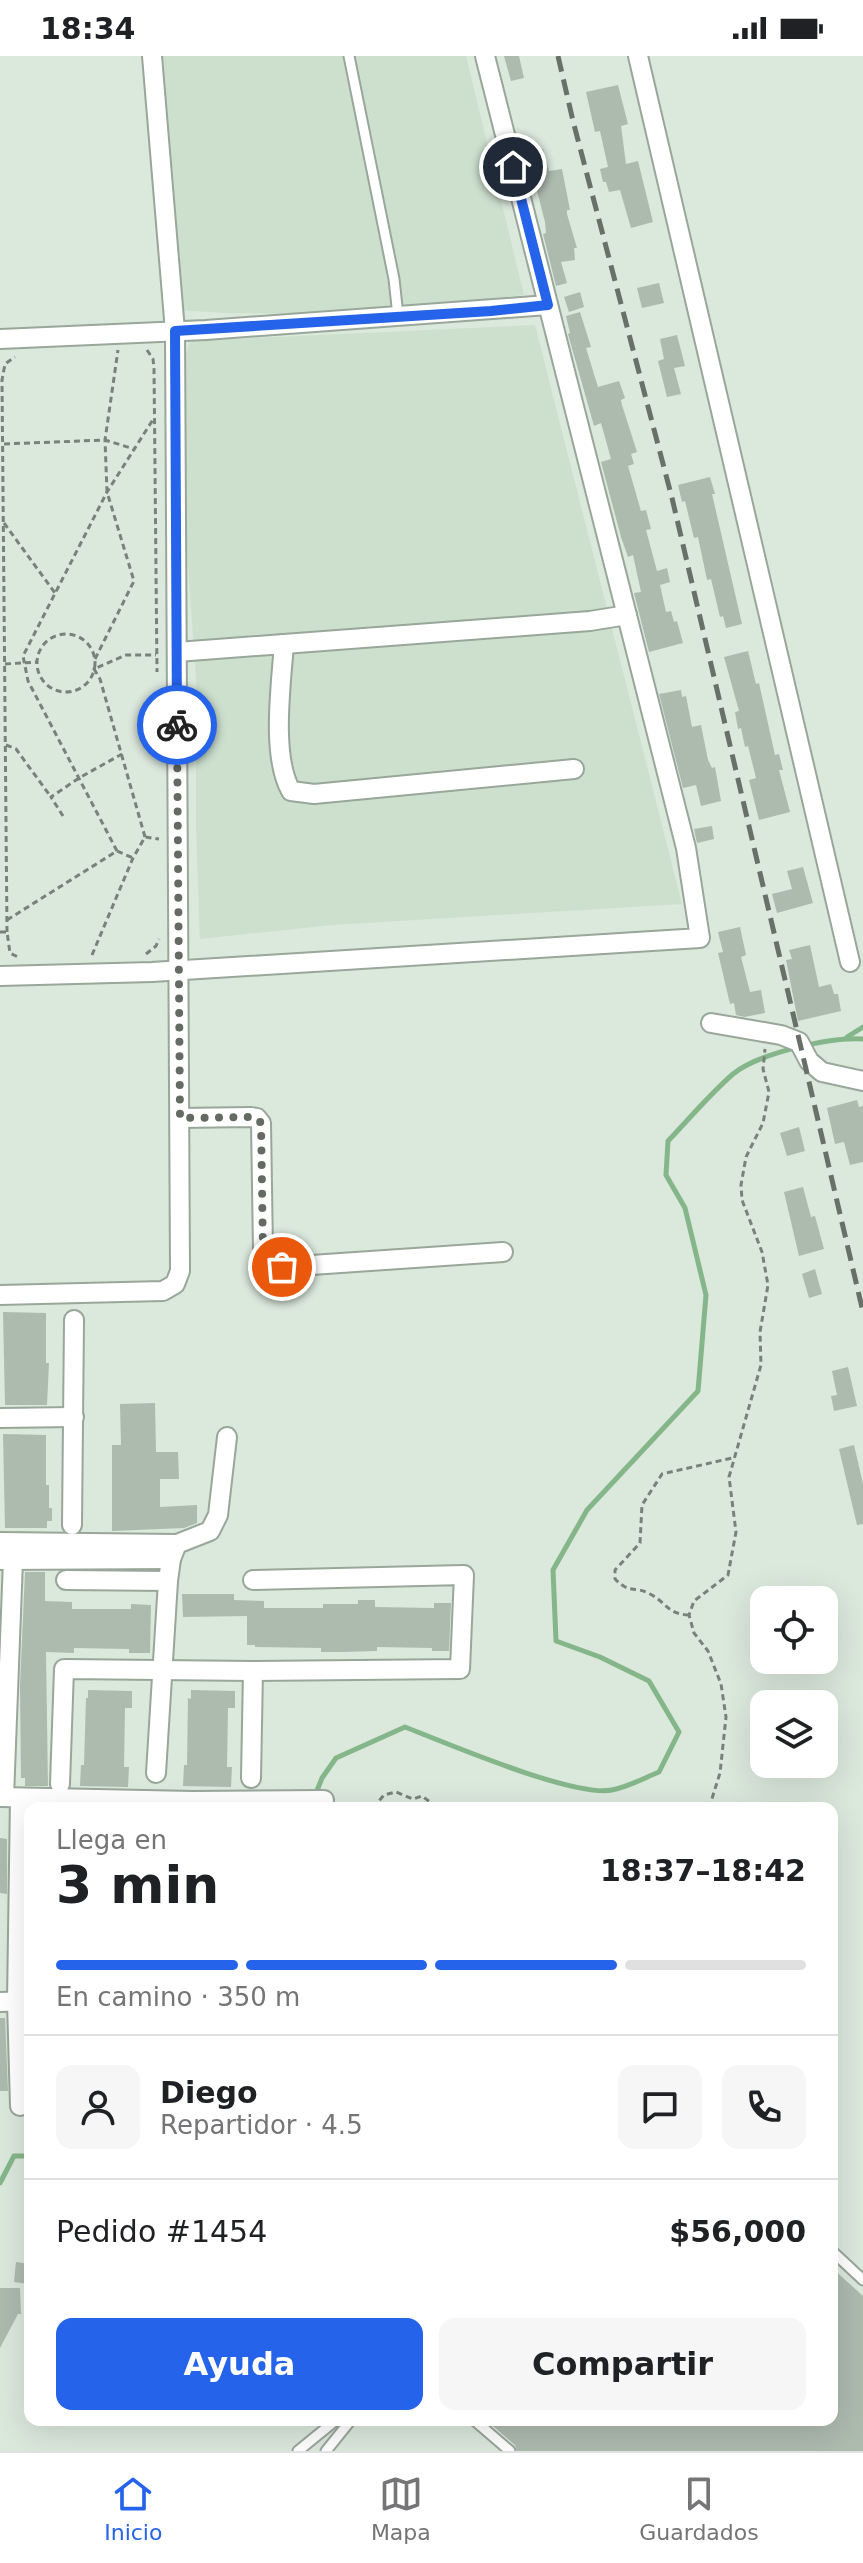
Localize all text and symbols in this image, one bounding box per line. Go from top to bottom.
text: 18:34 [40,11,136,46]
pin [479,133,547,201]
icon: home [491,145,535,189]
courier [137,685,217,765]
icon: bike [155,703,199,747]
pin [248,1233,316,1301]
icon: bag [260,1245,304,1289]
map controls [750,1586,838,1778]
button: locate [750,1586,838,1674]
button: layers [750,1690,838,1778]
text: Llega en [56,1825,167,1855]
text: 18:37–18:42 [600,1853,806,1888]
text: 3 min [56,1855,219,1915]
text: En camino · 350 m [56,1982,300,2012]
button: person [56,2065,140,2149]
button: chat [618,2065,702,2149]
button: phone [722,2065,806,2149]
text: Diego [160,2075,258,2110]
text: Repartidor · 4.5 [160,2110,363,2140]
text: Pedido #1454 [56,2214,267,2249]
text: $56,000 [669,2214,806,2249]
button: Ayuda [56,2318,423,2410]
button: Compartir [439,2318,806,2410]
tab: Inicio [104,2472,162,2545]
tab: Mapa [371,2472,431,2545]
tab: Guardados [639,2472,759,2545]

